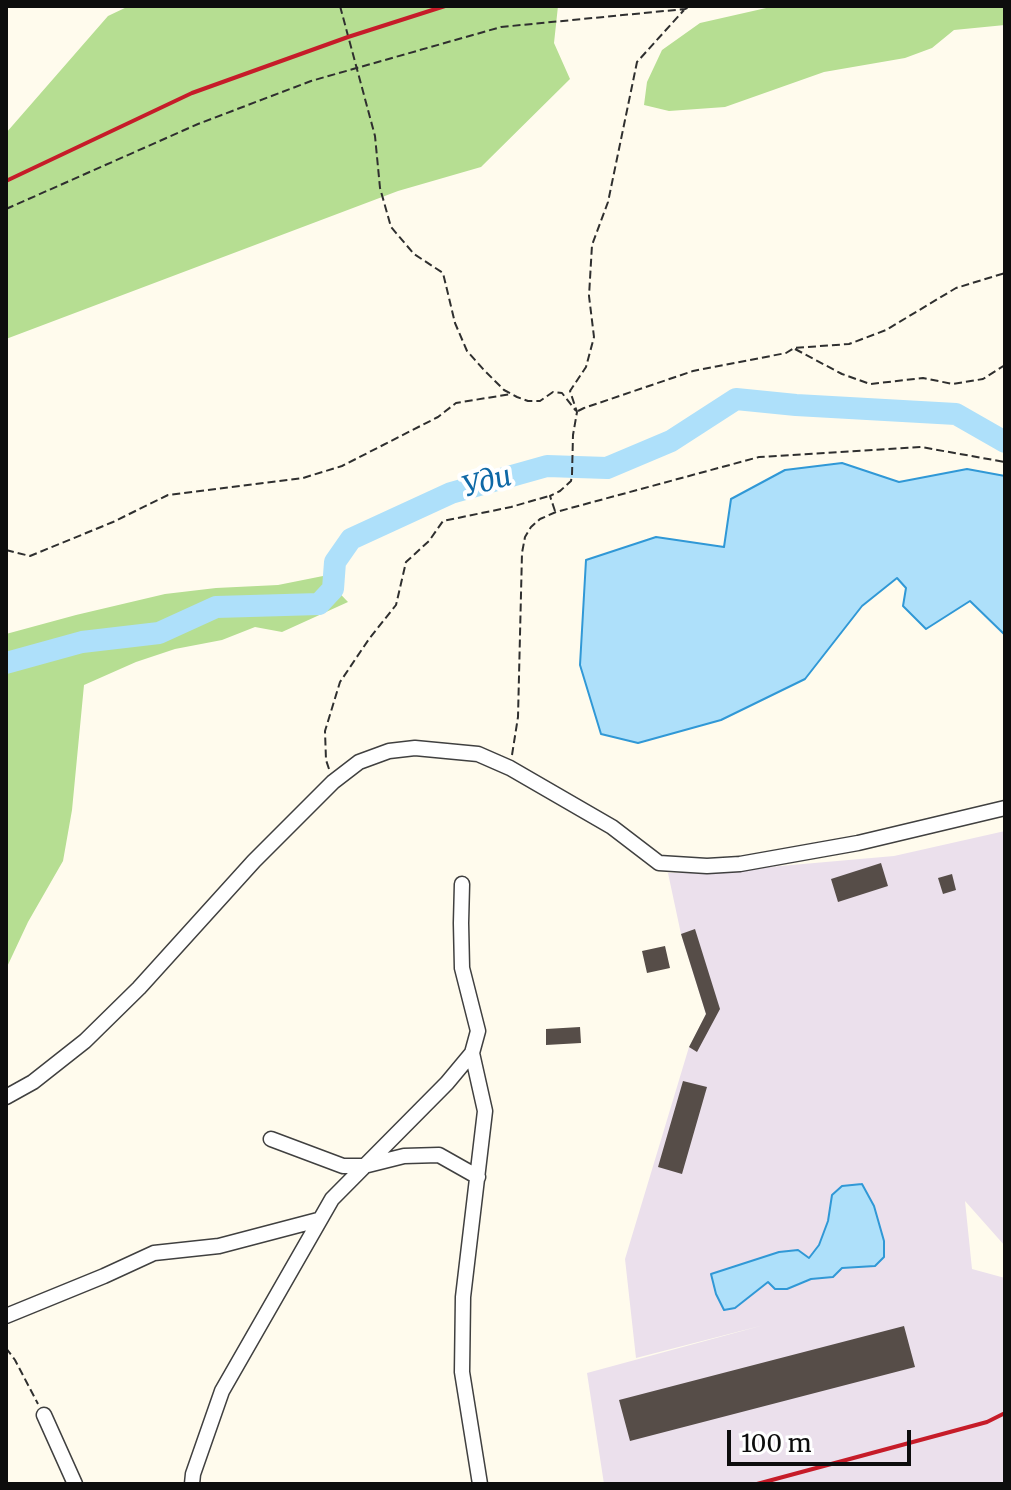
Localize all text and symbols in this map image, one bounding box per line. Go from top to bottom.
water label: Уди [459,460,515,506]
scale bar [731,1414,915,1464]
text: 100 m [741,1428,811,1459]

